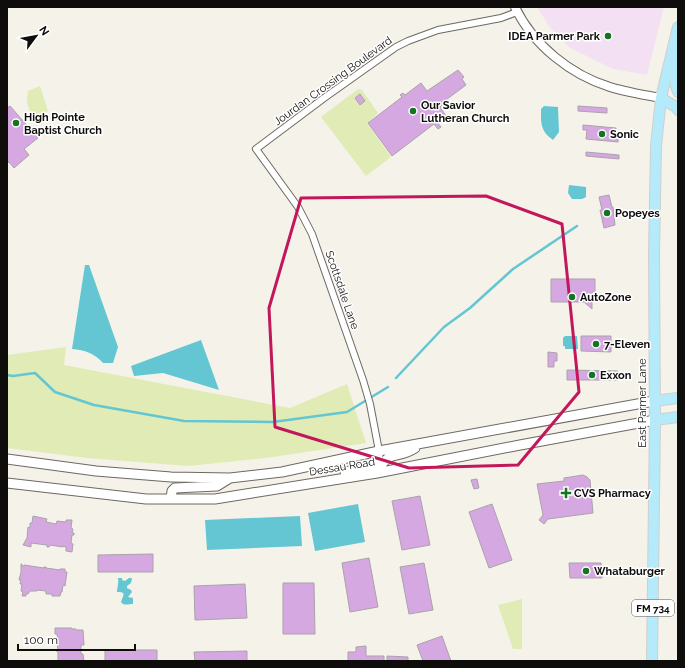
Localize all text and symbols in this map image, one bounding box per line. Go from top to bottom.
north arrow [16,16,56,56]
text: N [36,24,52,38]
place label: IDEA Parmer Park [508,30,601,43]
marker: IDEA Parmer Park [603,31,613,41]
street label: Jourdan Crossing Boulevard [271,34,395,128]
place label: Our Savior Lutheran Church [421,99,510,125]
marker: Our Savior Lutheran Church [408,106,418,116]
place label: High Pointe Baptist Church [24,111,102,137]
marker: High Pointe Baptist Church [11,118,21,128]
place label: Sonic [610,128,639,141]
marker: Sonic [597,129,607,139]
place label: Popeyes [615,207,660,220]
marker: Popeyes [602,208,612,218]
street label: Scottsdale Lane [322,249,362,331]
place label: AutoZone [580,291,632,304]
marker: AutoZone [567,292,577,302]
place label: 7-Eleven [604,338,650,351]
marker: 7-Eleven [591,339,601,349]
street label: East Parmer Lane [636,358,649,448]
place label: Exxon [600,369,632,382]
marker: Exxon [587,370,597,380]
street label: Dessau Road [308,455,376,479]
place label: CVS Pharmacy [574,487,651,500]
marker: CVS Pharmacy [561,488,571,498]
place label: Whataburger [594,565,666,578]
marker: Whataburger [581,566,591,576]
road number: FM 734 [632,600,674,616]
scale bar [18,626,135,652]
text: 100 m [24,633,58,647]

